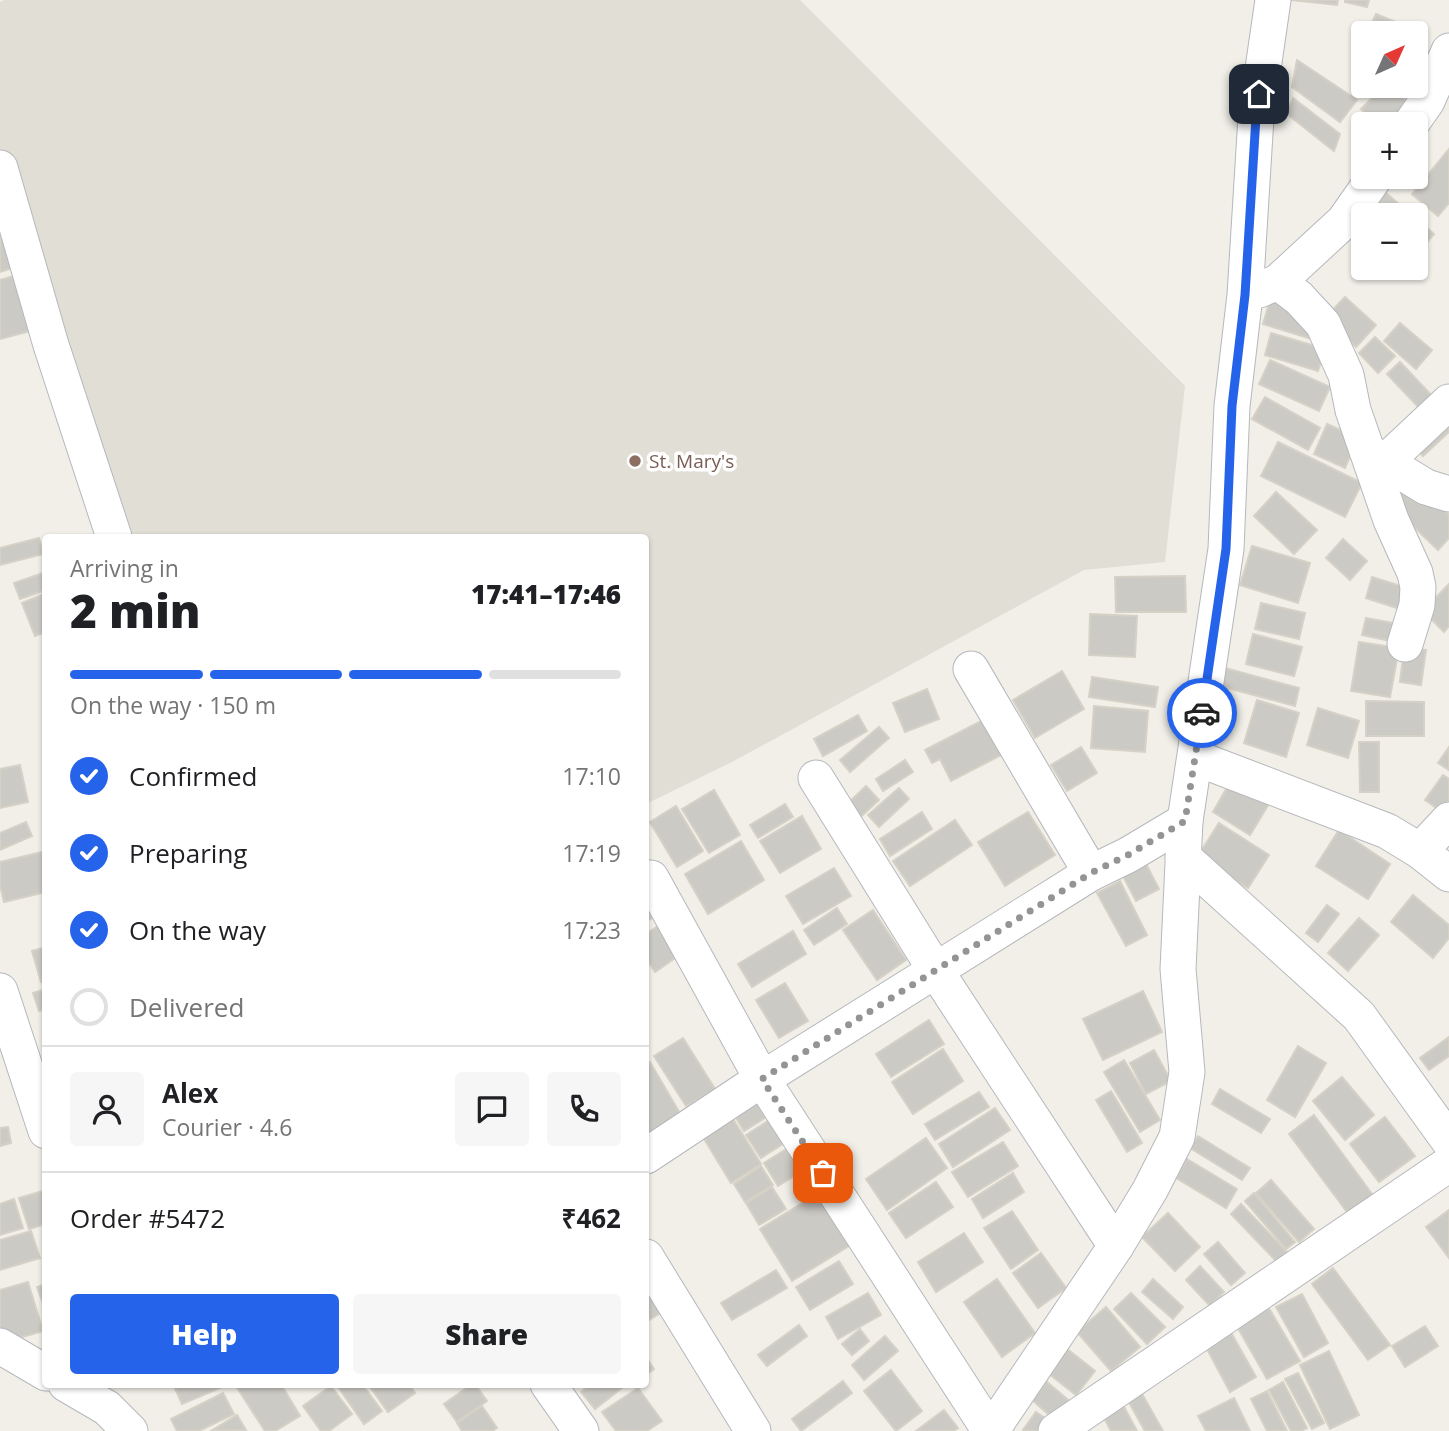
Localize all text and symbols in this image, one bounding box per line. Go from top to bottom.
north arrow [1351,21,1428,98]
map controls [1351,21,1428,280]
pin [1229,64,1289,124]
icon: home [1240,75,1278,113]
button: + [1351,112,1428,189]
button: − [1351,203,1428,280]
place label: St. Mary's [649,448,734,474]
marker: St. Mary's [627,453,643,469]
text: Arriving in [70,552,179,584]
text: 17:41–17:46 [471,576,621,612]
text: 2 min [70,579,201,641]
courier [1167,678,1237,748]
text: On the way · 150 m [70,689,276,721]
icon: car [1183,694,1221,732]
icon: check [70,757,108,795]
text: Confirmed [129,758,257,794]
text: 17:10 [562,760,621,792]
icon: check [70,834,108,872]
text: Preparing [129,835,247,871]
text: 17:19 [562,837,621,869]
icon: check [70,911,108,949]
text: On the way [129,912,266,948]
text: 17:23 [562,914,621,946]
text: Delivered [129,989,244,1025]
button: person [70,1072,144,1146]
button: chat [455,1072,529,1146]
button: phone [547,1072,621,1146]
text: Alex [162,1075,218,1111]
text: Courier · 4.6 [162,1111,292,1143]
pin [793,1143,853,1203]
icon: bag [804,1154,842,1192]
text: Order #5472 [70,1200,225,1236]
text: ₹462 [562,1200,621,1236]
button: Help [70,1294,339,1374]
button: Share [353,1294,621,1374]

